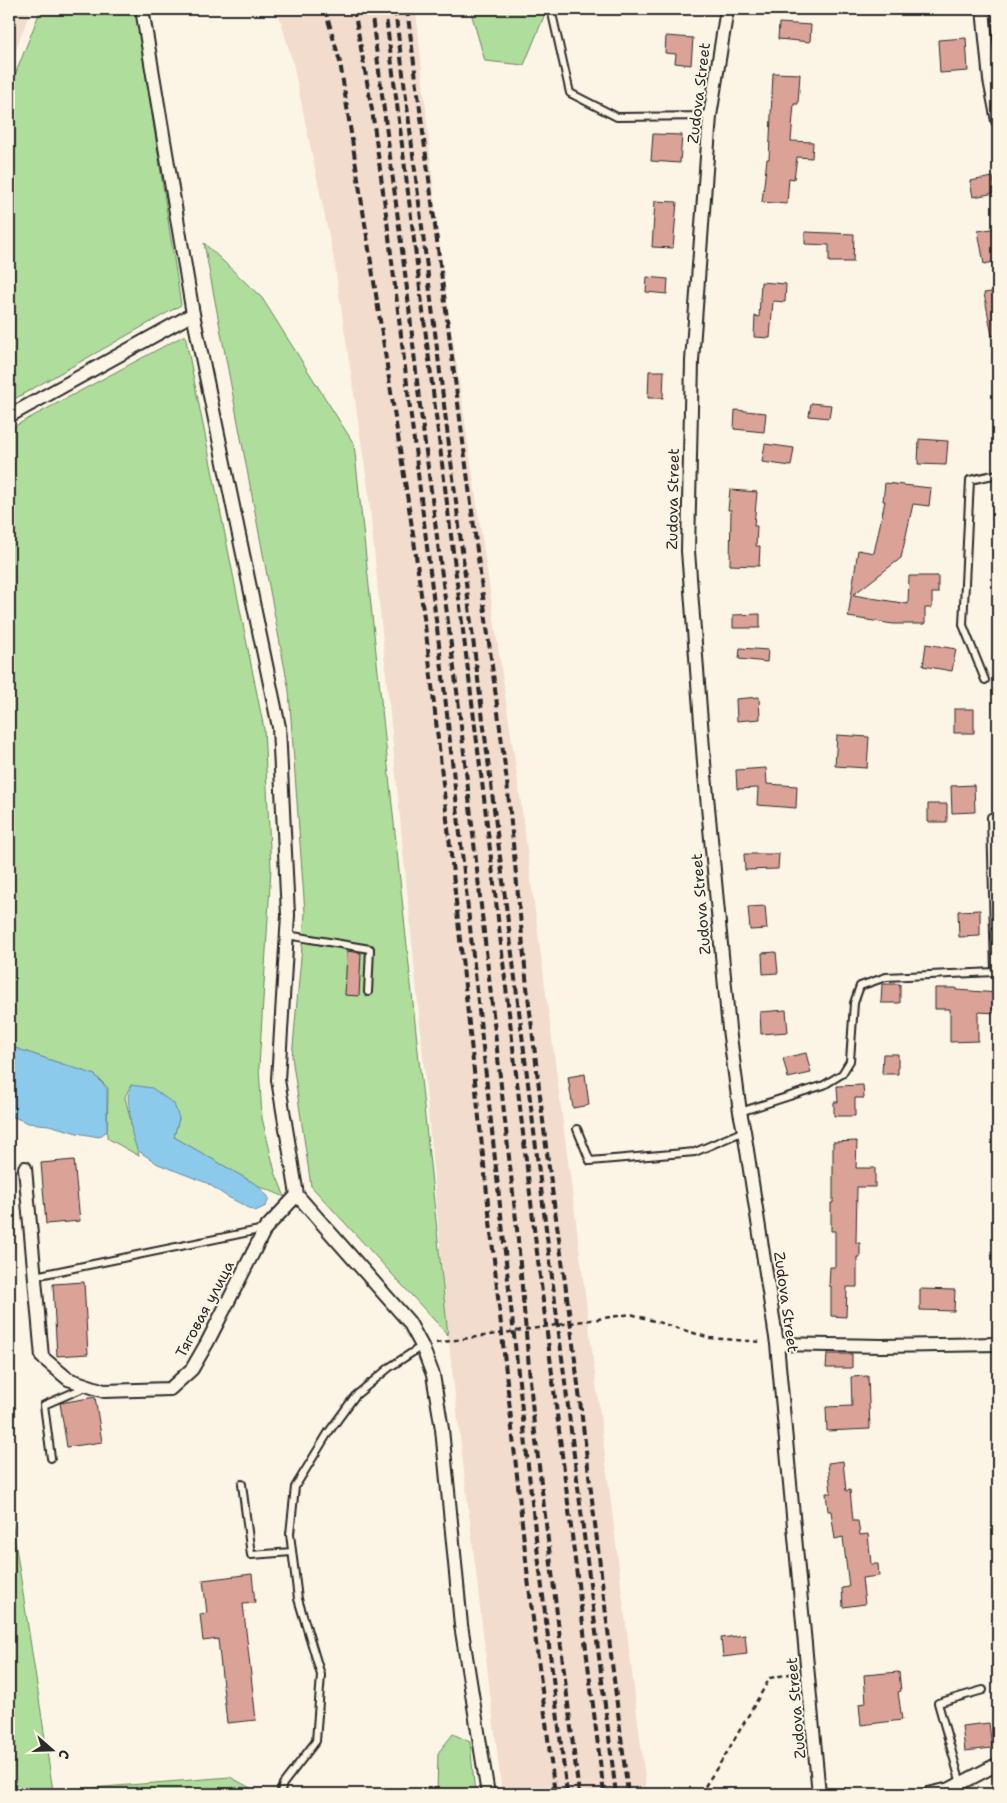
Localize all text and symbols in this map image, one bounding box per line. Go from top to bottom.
street label: Zudova Street [683,41,715,145]
street label: Zudova Street [662,448,684,550]
street label: Zudova Street [687,853,715,955]
street label: Zudova Street [769,1250,803,1354]
street label: Тяговая улица [171,1257,239,1361]
street label: Zudova Street [782,1657,810,1759]
north arrow [28,1726,78,1776]
text: С [54,1747,74,1762]

